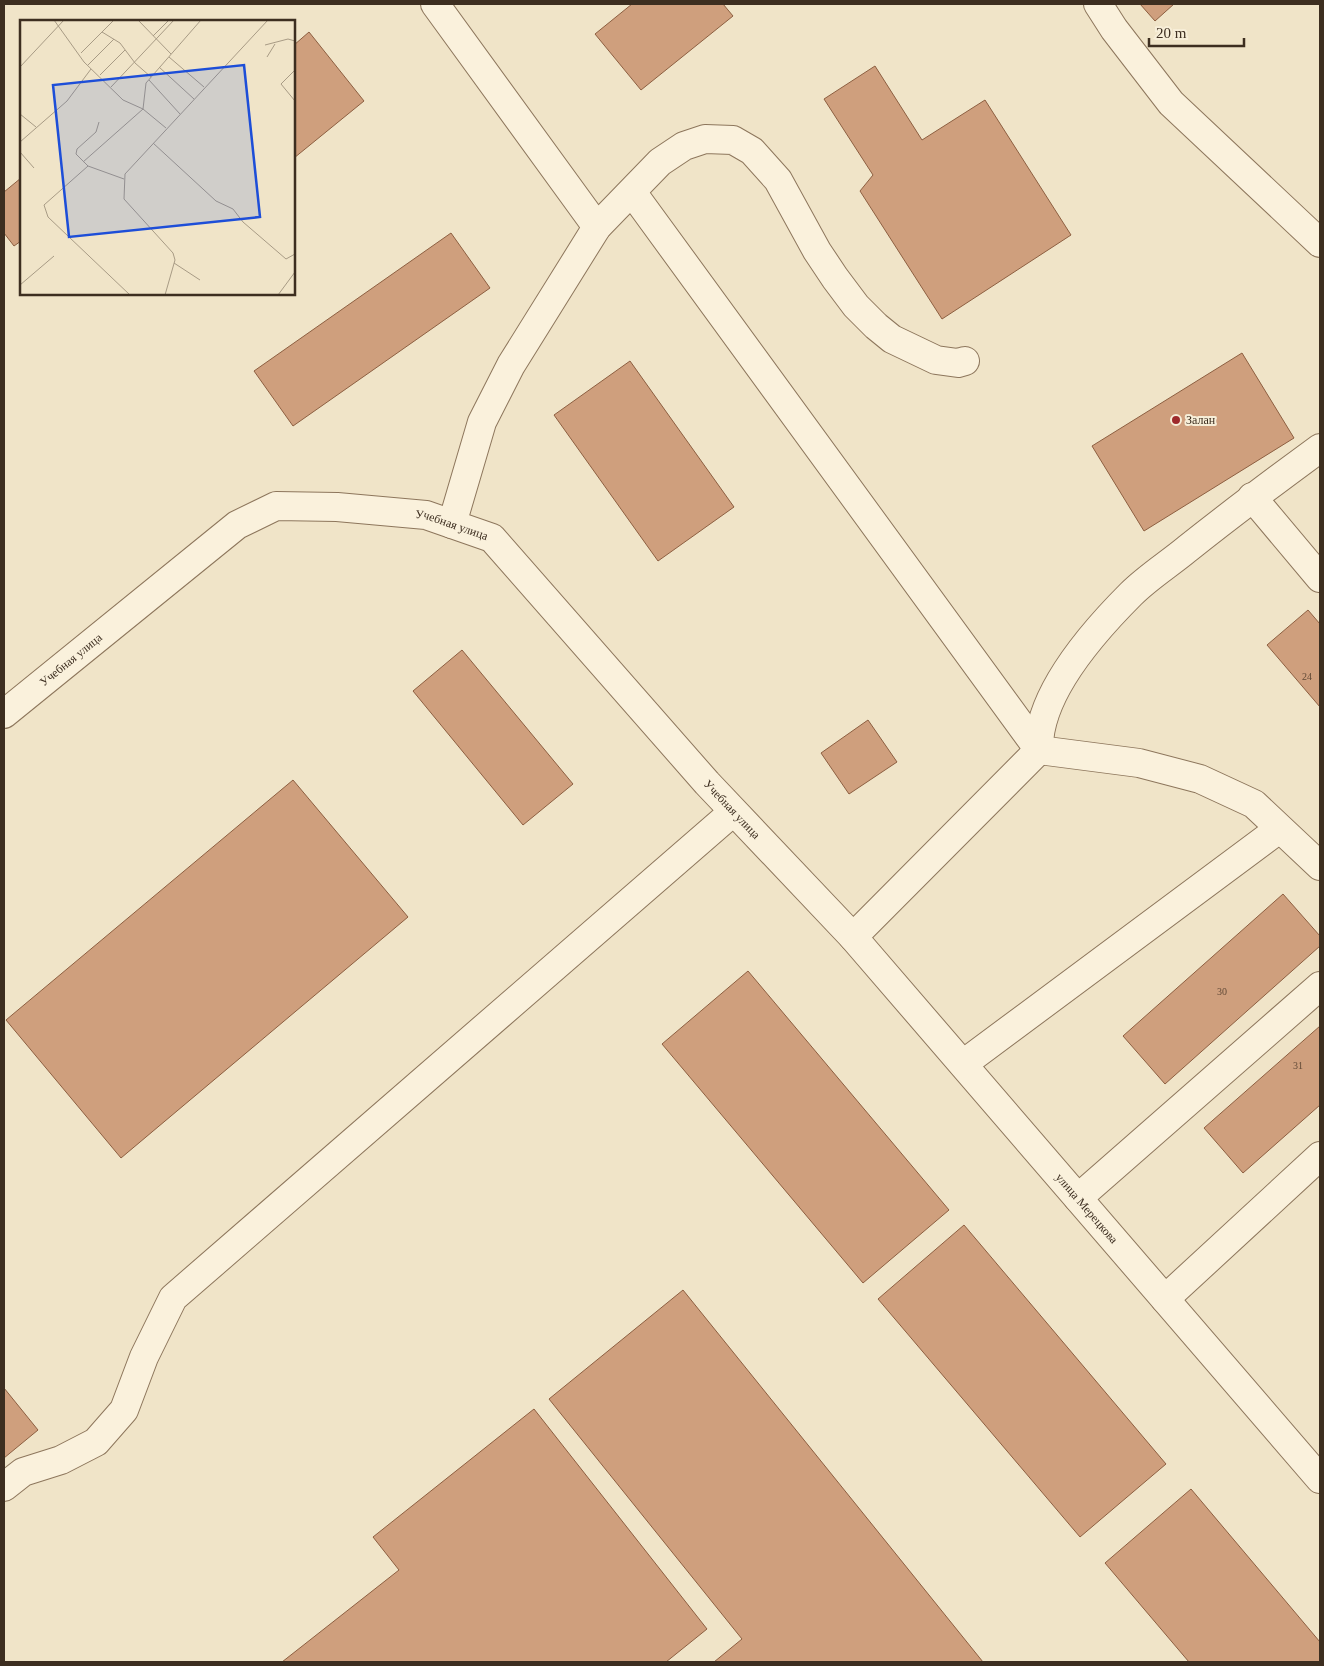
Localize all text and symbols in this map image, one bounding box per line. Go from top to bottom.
scale bar [1149,15,1244,47]
inset map [20,20,295,295]
text: 20 m [1156,25,1187,41]
place label: Залан [1186,413,1216,427]
marker: Залан [1170,414,1182,426]
street label: Учебная улица [415,507,491,543]
street label: Учебная улица [37,630,105,689]
house number: 24 [1302,671,1312,682]
street label: Учебная улица [701,777,764,842]
house number: 30 [1217,986,1227,997]
house number: 31 [1293,1060,1303,1071]
street label: улица Мерецкова [1053,1170,1121,1247]

